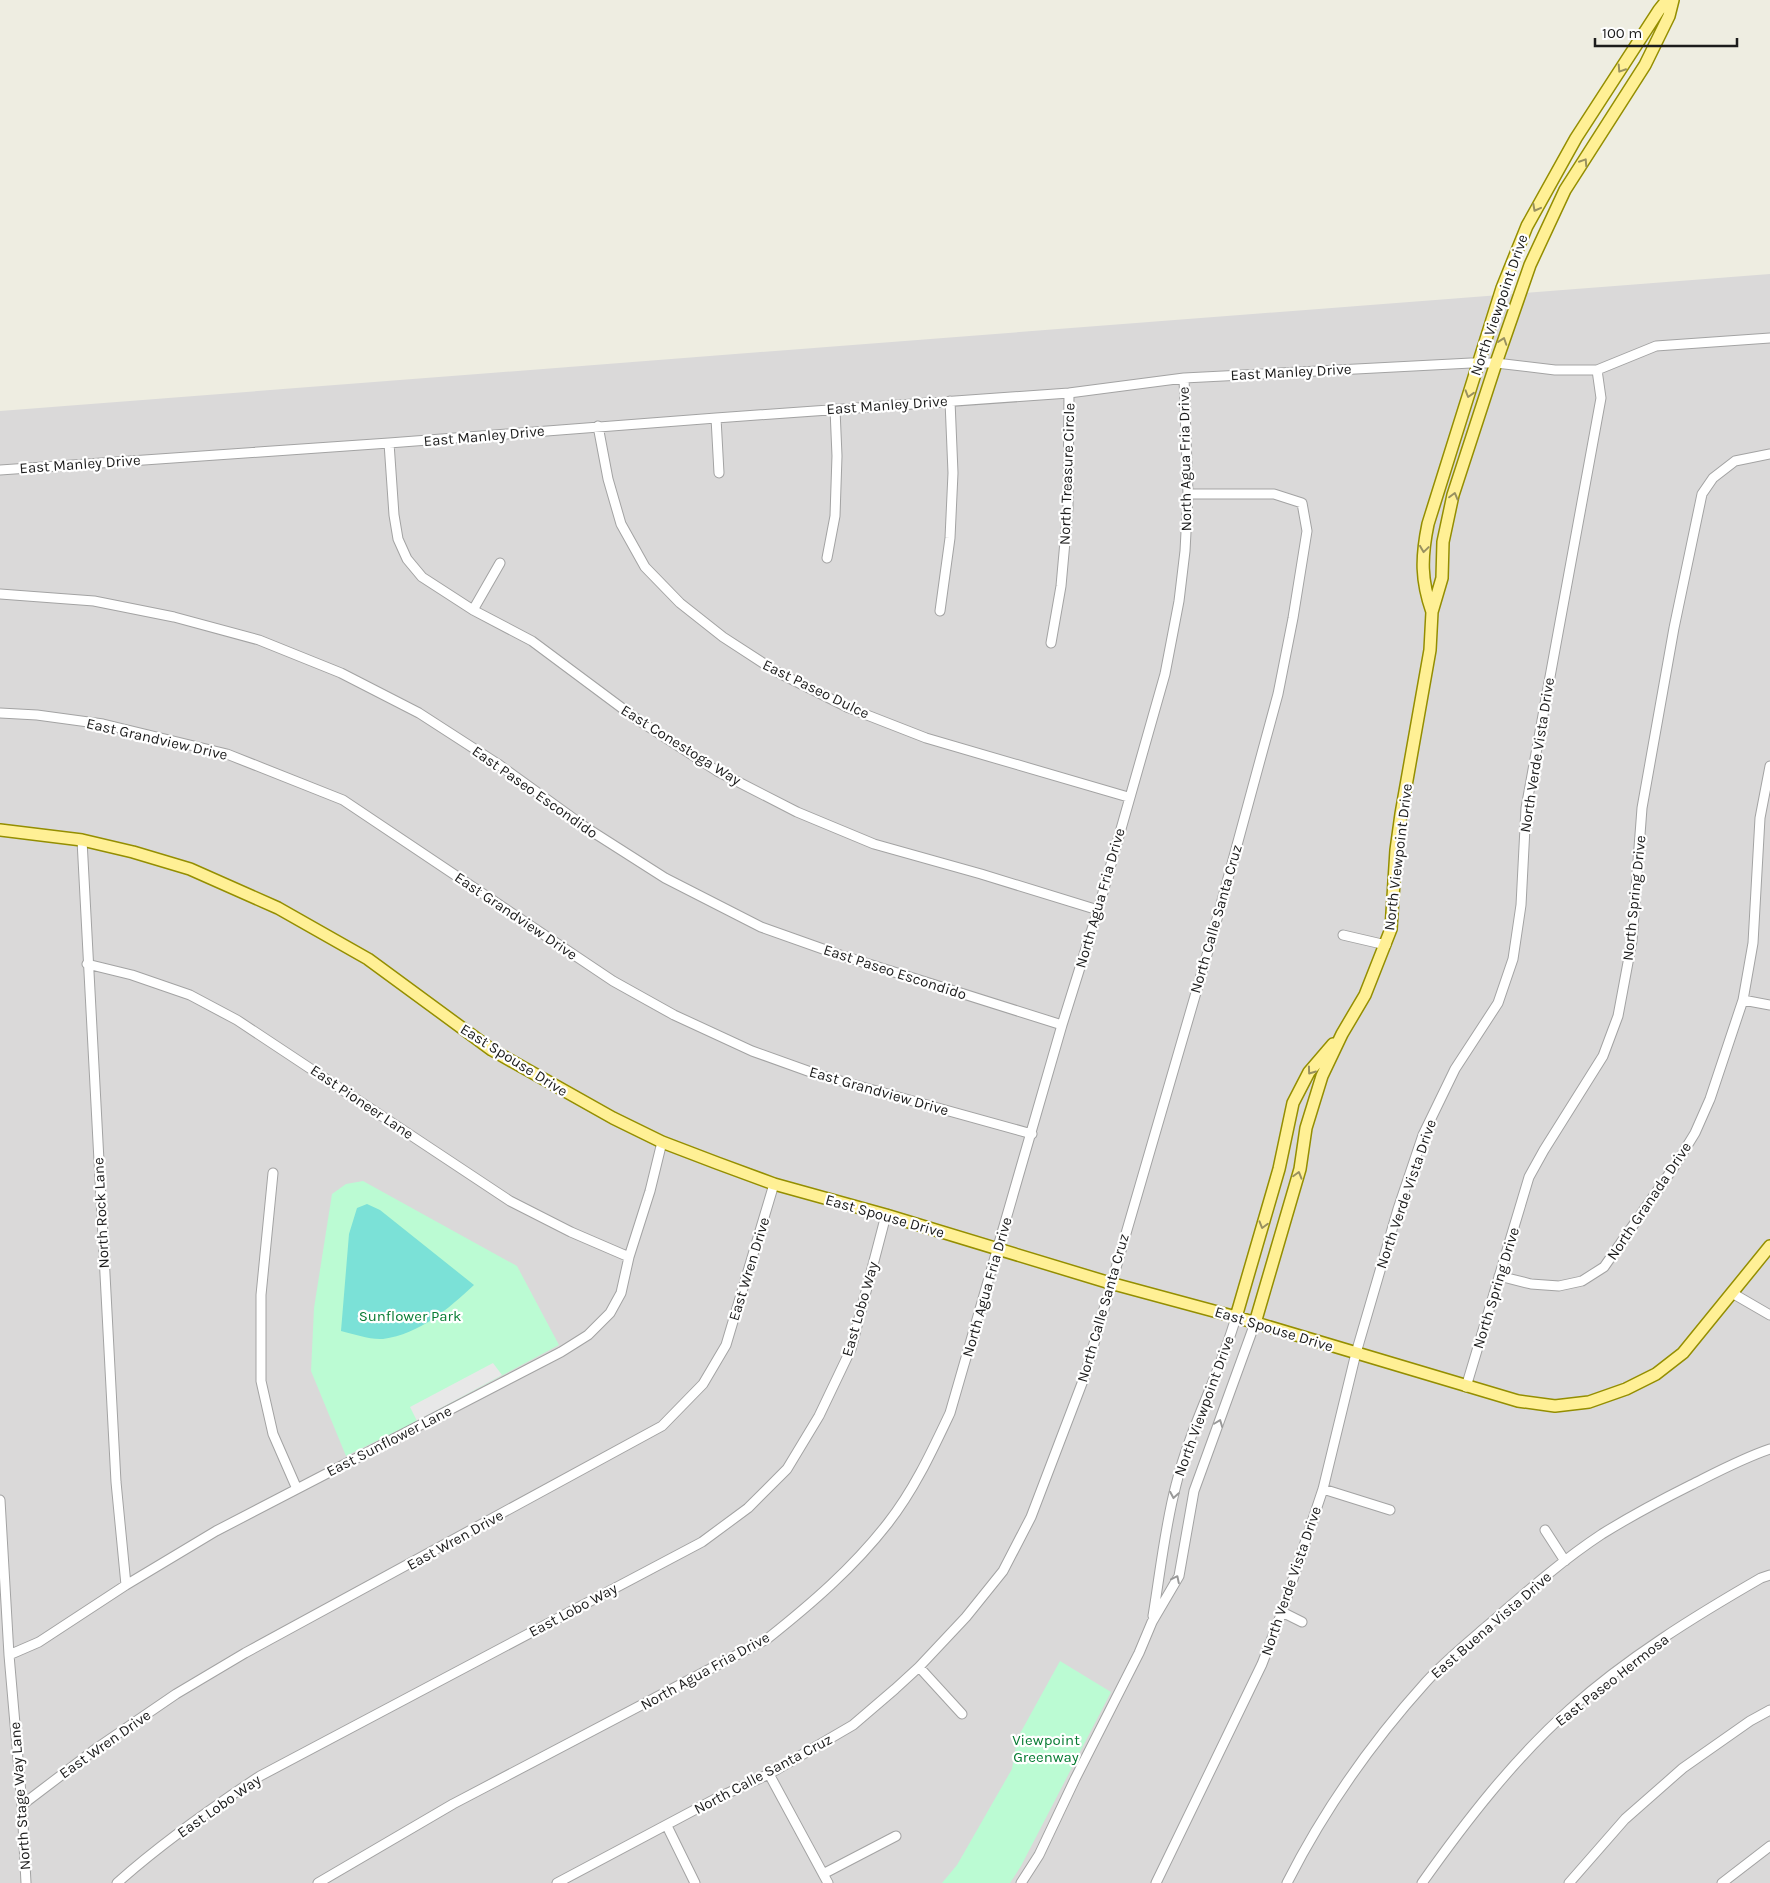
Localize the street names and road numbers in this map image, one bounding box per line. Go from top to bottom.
street label: North Viewpoint Drive [1466,232,1532,378]
street label: East Manley Drive [1230,360,1352,384]
street label: North Agua Fria Drive [1175,386,1195,532]
street label: East Manley Drive [826,392,948,418]
street label: North Treasure Circle [1056,403,1078,545]
street label: East Manley Drive [423,422,545,450]
street label: East Manley Drive [19,451,141,477]
street label: East Paseo Dulce [760,655,872,723]
street label: North Verde Vista Drive [1516,676,1558,834]
street label: East Conestoga Way [618,701,744,789]
street label: East Grandview Drive [85,714,229,764]
street label: East Paseo Escondido [469,742,601,842]
street label: North Viewpoint Drive [1380,782,1416,932]
street label: North Agua Fria Drive [1071,826,1129,970]
street label: North Spring Drive [1618,834,1650,962]
street label: North Calle Santa Cruz [1186,843,1246,995]
street label: East Grandview Drive [451,868,581,964]
street label: East Paseo Escondido [821,940,969,1004]
street label: East Spouse Drive [457,1020,571,1100]
street label: East Pioneer Lane [307,1061,417,1143]
street label: East Grandview Drive [807,1062,951,1120]
street label: North Verde Vista Drive [1372,1117,1440,1271]
street label: North Granada Drive [1603,1139,1695,1263]
street label: North Rock Lane [89,1157,113,1269]
street label: East Spouse Drive [823,1190,947,1242]
street label: East Wren Drive [725,1215,773,1323]
street label: North Agua Fria Drive [958,1215,1016,1359]
street label: North Spring Drive [1469,1225,1523,1351]
street label: North Calle Santa Cruz [1073,1232,1133,1384]
street label: East Lobo Way [838,1260,882,1358]
street label: East Spouse Drive [1213,1302,1335,1356]
street label: North Viewpoint Drive [1170,1333,1238,1479]
street label: East Sunflower Lane [323,1402,455,1480]
street label: North Verde Vista Drive [1257,1504,1325,1658]
street label: East Wren Drive [404,1506,506,1574]
street label: East Buena Vista Drive [1427,1568,1555,1682]
street label: East Lobo Way [526,1579,620,1641]
street label: North Agua Fria Drive [637,1628,773,1714]
street label: East Paseo Hermosa [1552,1630,1672,1730]
street label: East Wren Drive [56,1706,154,1782]
street label: North Stage Way Lane [6,1721,34,1871]
street label: North Calle Santa Cruz [691,1730,835,1818]
street label: East Lobo Way [174,1771,264,1841]

